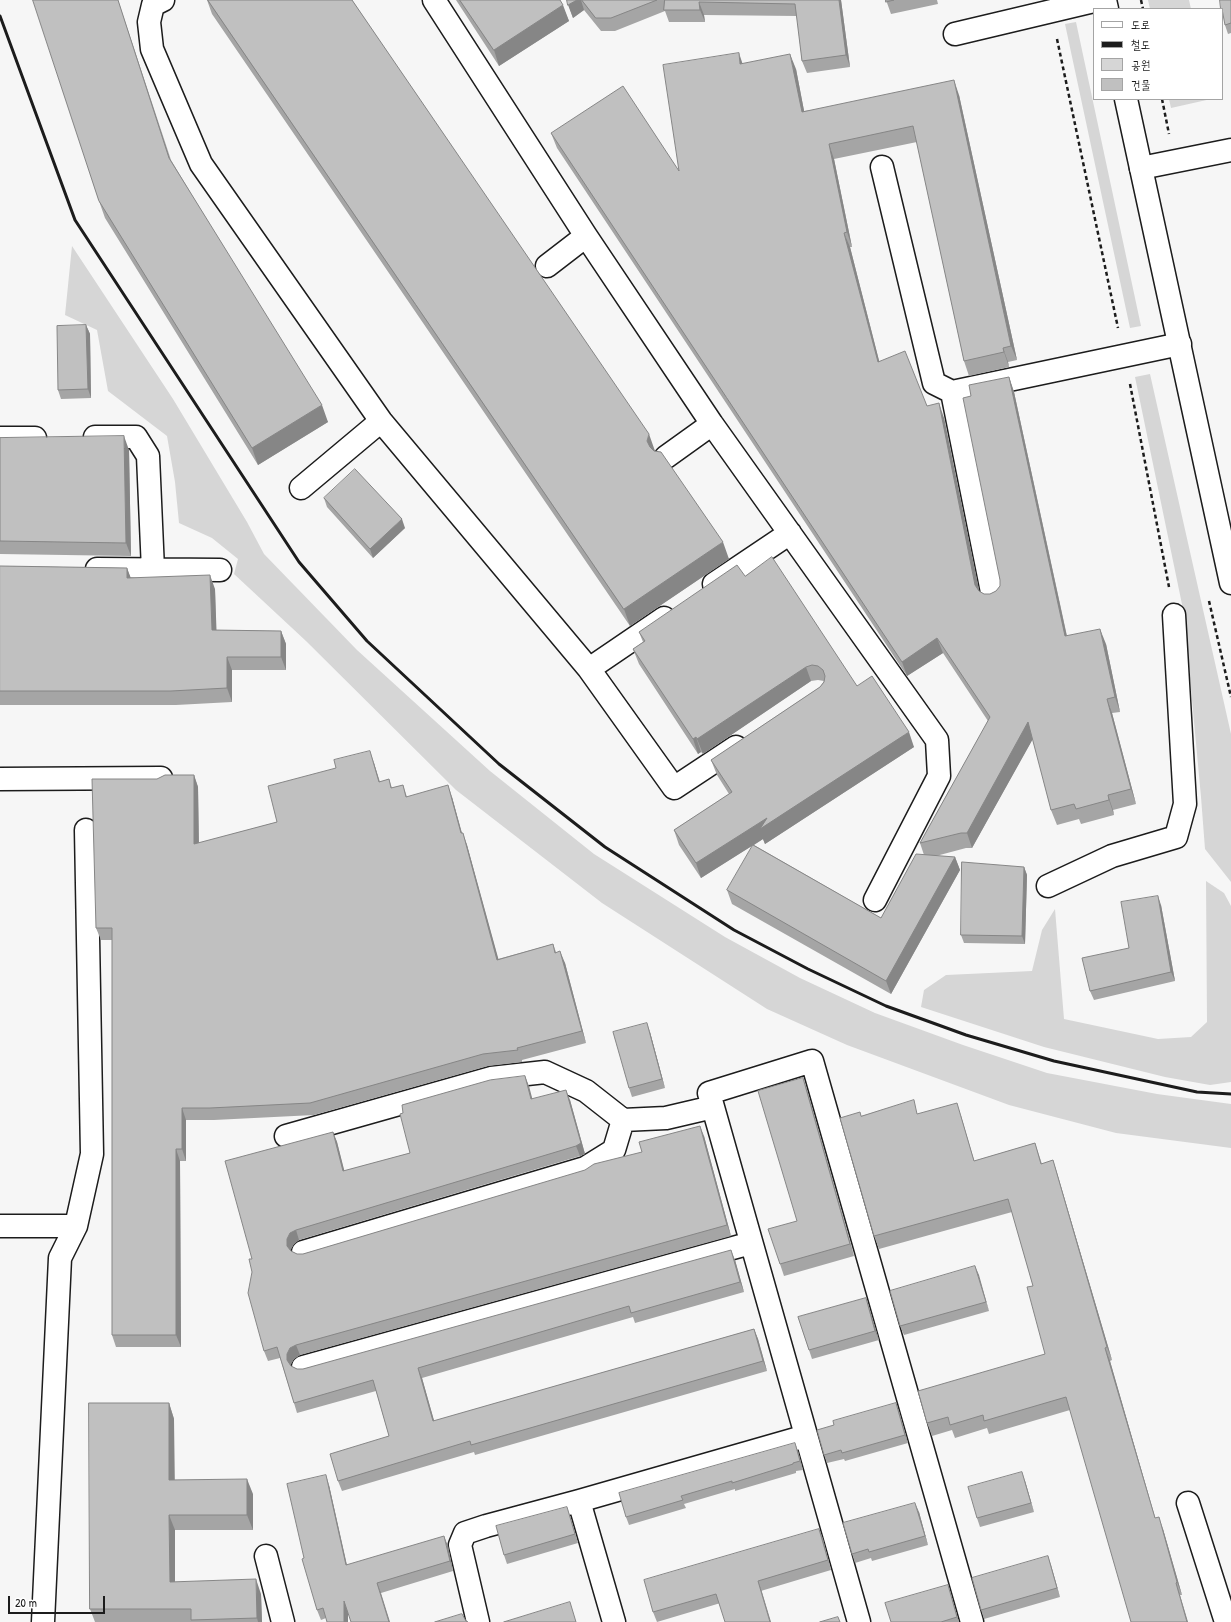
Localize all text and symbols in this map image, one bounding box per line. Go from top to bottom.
legend [1093,8,1223,100]
text: 도로 [1131,16,1150,33]
text: 철도 [1131,36,1150,53]
text: 공원 [1131,56,1150,73]
text: 건물 [1131,76,1150,93]
scale bar [10,1588,107,1614]
text: 20 m [15,1594,37,1611]

